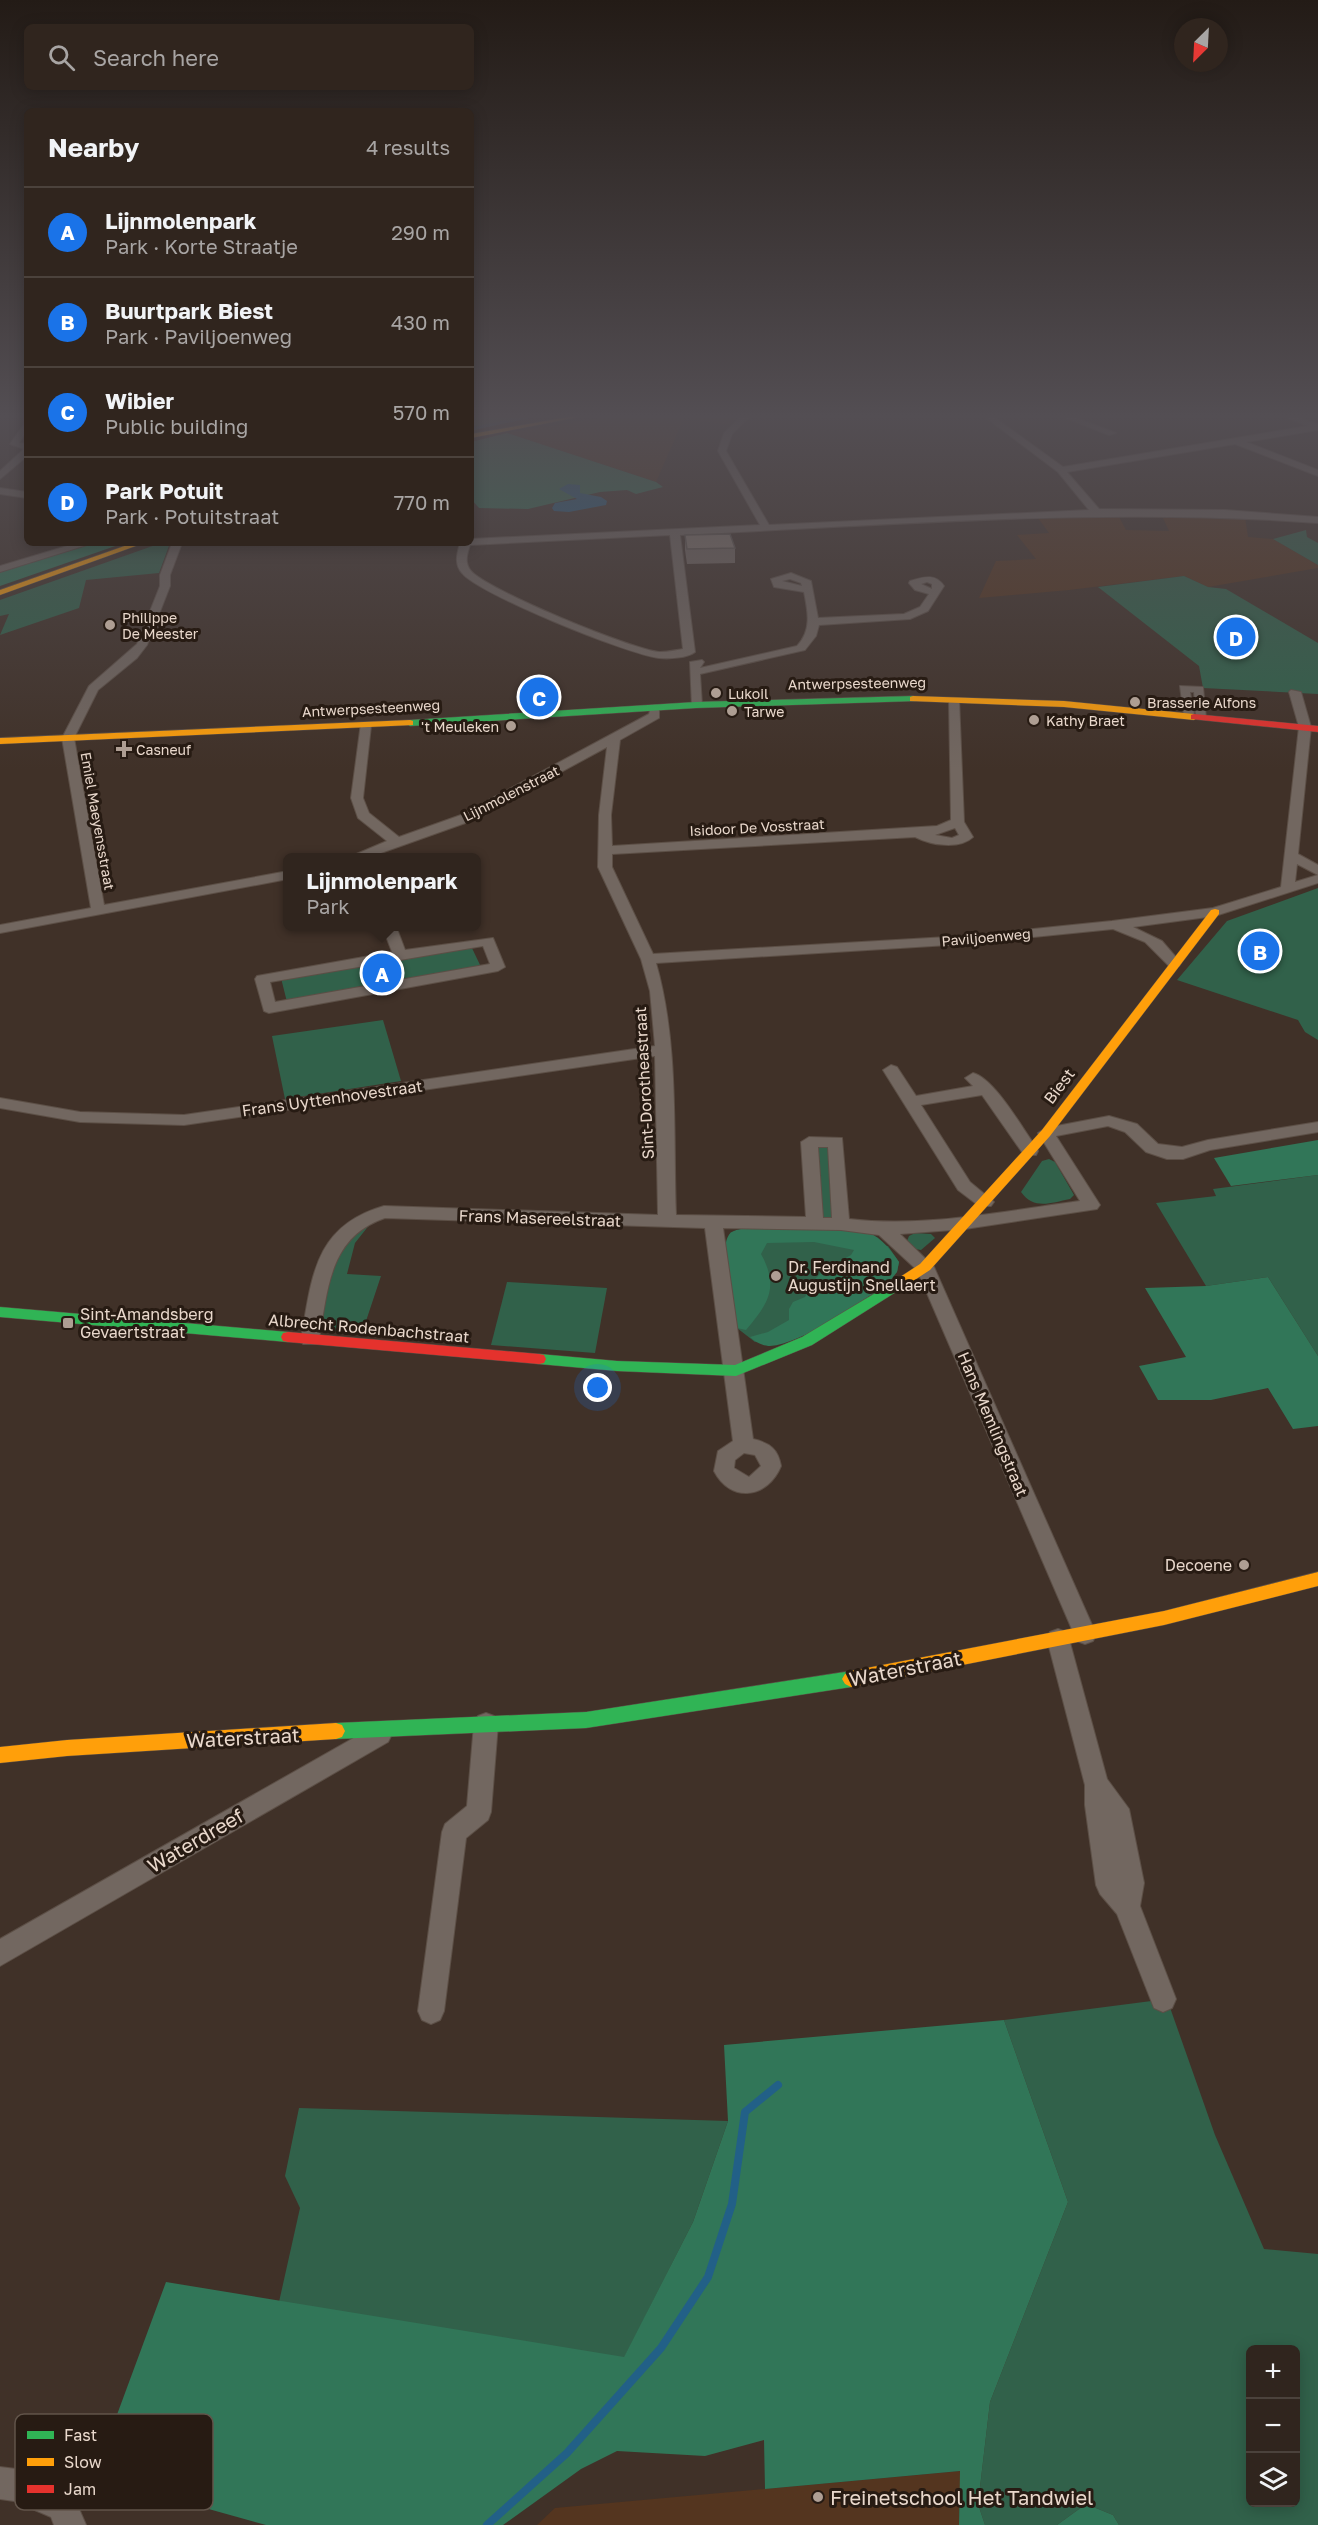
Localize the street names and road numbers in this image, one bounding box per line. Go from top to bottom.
street label: Antwerpsesteenweg [788,673,926,693]
street label: Antwerpsesteenweg [302,696,440,720]
street label: Emiel Maeyensstraat [77,751,119,891]
street label: Lijnmolenstraat [460,761,562,825]
street label: Isidoor De Vosstraat [689,815,825,839]
street label: Paviljoenweg [941,925,1031,949]
street label: Sint-Dorotheastraat [630,1006,658,1160]
street label: Biest [1039,1064,1079,1108]
street label: Frans Uyttenhovestraat [240,1075,424,1121]
street label: Frans Masereelstraat [458,1205,622,1231]
street label: Albrecht Rodenbachstraat [268,1309,470,1347]
street label: Hans Memlingstraat [953,1349,1033,1499]
street label: Waterstraat [847,1645,963,1691]
street label: Waterstraat [186,1722,300,1752]
street label: Waterdreef [143,1803,247,1877]

